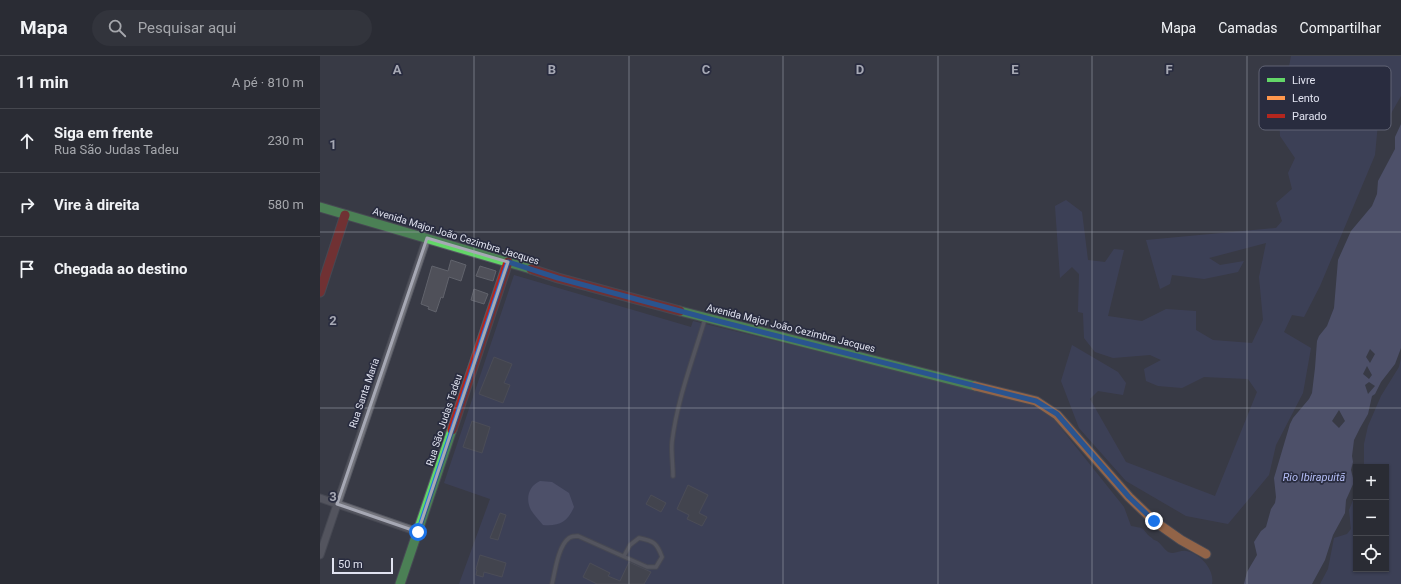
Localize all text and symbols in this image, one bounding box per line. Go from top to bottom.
search box [92,10,372,46]
text: Mapa [20,16,68,39]
icon: search [106,17,128,39]
text: Pesquisar aqui [138,19,236,37]
text: Mapa [1161,20,1196,36]
text: Camadas [1218,20,1278,36]
text: Compartilhar [1300,20,1381,36]
text: A [393,62,402,77]
text: B [548,62,556,77]
text: C [702,62,711,77]
text: D [856,62,864,77]
text: E [1011,62,1019,77]
text: F [1165,62,1173,77]
legend [1259,66,1391,130]
text: 11 min [16,72,69,92]
text: Livre [1292,74,1316,87]
text: A pé · 810 m [232,75,304,90]
text: Lento [1292,92,1320,105]
text: Parado [1292,110,1327,123]
text: Siga em frente [54,124,153,142]
icon: ahead [16,130,38,152]
text: 230 m [267,133,304,148]
text: 1 [329,137,337,152]
text: Rua São Judas Tadeu [54,142,179,157]
icon: right [16,194,38,216]
text: Vire à direita [54,196,140,214]
text: 580 m [267,197,304,212]
street label: Avenida Major João Cezimbra Jacques [371,205,541,267]
icon: arrive [16,258,38,280]
text: Chegada ao destino [54,260,188,278]
street label: Avenida Major João Cezimbra Jacques [706,302,876,354]
text: 2 [329,313,337,328]
street label: Rua Santa Maria [347,357,381,429]
street label: Rua São Judas Tadeu [424,373,464,467]
map controls [1353,464,1389,572]
button: + [1353,464,1389,500]
water label: Rio Ibirapuitã [1283,471,1345,484]
text: 3 [329,489,337,504]
button: − [1353,500,1389,536]
route end [1145,512,1163,530]
route start [409,523,427,541]
button: locate [1353,536,1389,572]
scale bar [332,556,393,575]
text: 50 m [338,558,363,571]

